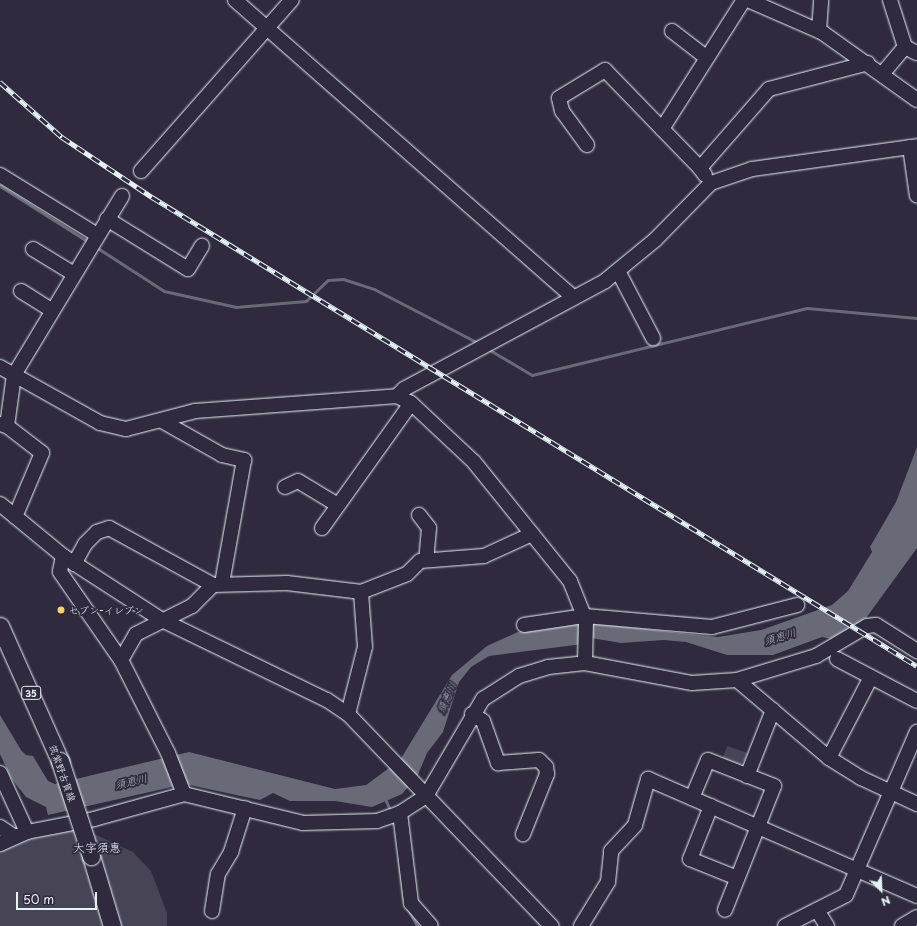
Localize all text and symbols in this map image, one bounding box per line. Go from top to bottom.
place label: セブン-イレブン [69,604,144,616]
marker: セブン-イレブン [56,605,66,615]
water label: 須恵川 [762,626,798,648]
water label: 須恵川 [434,680,460,716]
road number: 35 [21,686,41,700]
street label: 筑紫野古賀線 [47,743,79,803]
water label: 須恵川 [113,772,149,792]
district label: 大字須惠 [73,841,121,855]
north arrow [861,870,901,910]
scale bar [18,884,99,910]
text: 50 m [23,890,54,908]
text: N [879,892,894,911]

